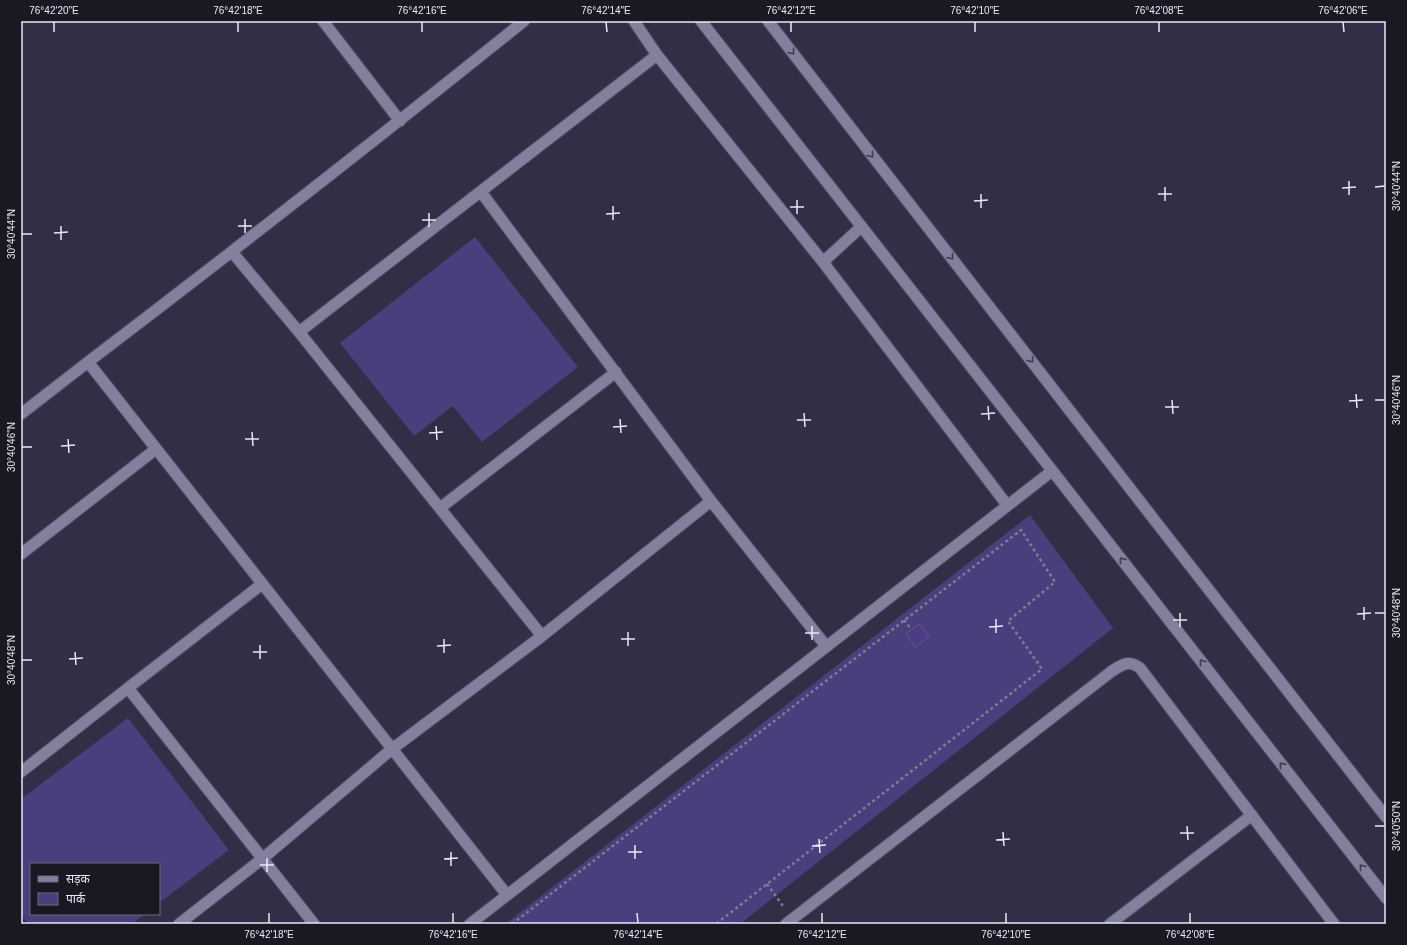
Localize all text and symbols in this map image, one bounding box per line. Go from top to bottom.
text: 76°42'20"E [29,5,79,16]
text: 76°42'18"E [213,5,263,16]
text: 76°42'16"E [397,5,447,16]
text: 76°42'14"E [581,5,631,16]
text: 76°42'12"E [766,5,816,16]
text: 76°42'10"E [950,5,1000,16]
text: 76°42'08"E [1134,5,1184,16]
text: 76°42'06"E [1318,5,1368,16]
one-way arrow [787,47,794,54]
one-way arrow [867,150,874,157]
text: 30°40'44"N [1391,161,1402,211]
text: 30°40'44"N [6,209,17,259]
one-way arrow [946,253,953,260]
one-way arrow [1026,356,1033,363]
text: 30°40'46"N [1391,375,1402,425]
text: 30°40'46"N [6,422,17,472]
one-way arrow [1120,557,1127,564]
text: 30°40'48"N [1391,588,1402,638]
text: 30°40'48"N [6,635,17,685]
one-way arrow [1200,660,1207,667]
one-way arrow [1280,762,1287,769]
text: 30°40'50"N [1391,801,1402,851]
legend [30,863,160,915]
one-way arrow [1360,865,1367,872]
text: सड़क [66,872,91,886]
text: पार्क [66,892,86,906]
text: 76°42'18"E [244,929,294,940]
text: 76°42'16"E [428,929,478,940]
text: 76°42'14"E [613,929,663,940]
text: 76°42'12"E [797,929,847,940]
text: 76°42'10"E [981,929,1031,940]
text: 76°42'08"E [1165,929,1215,940]

